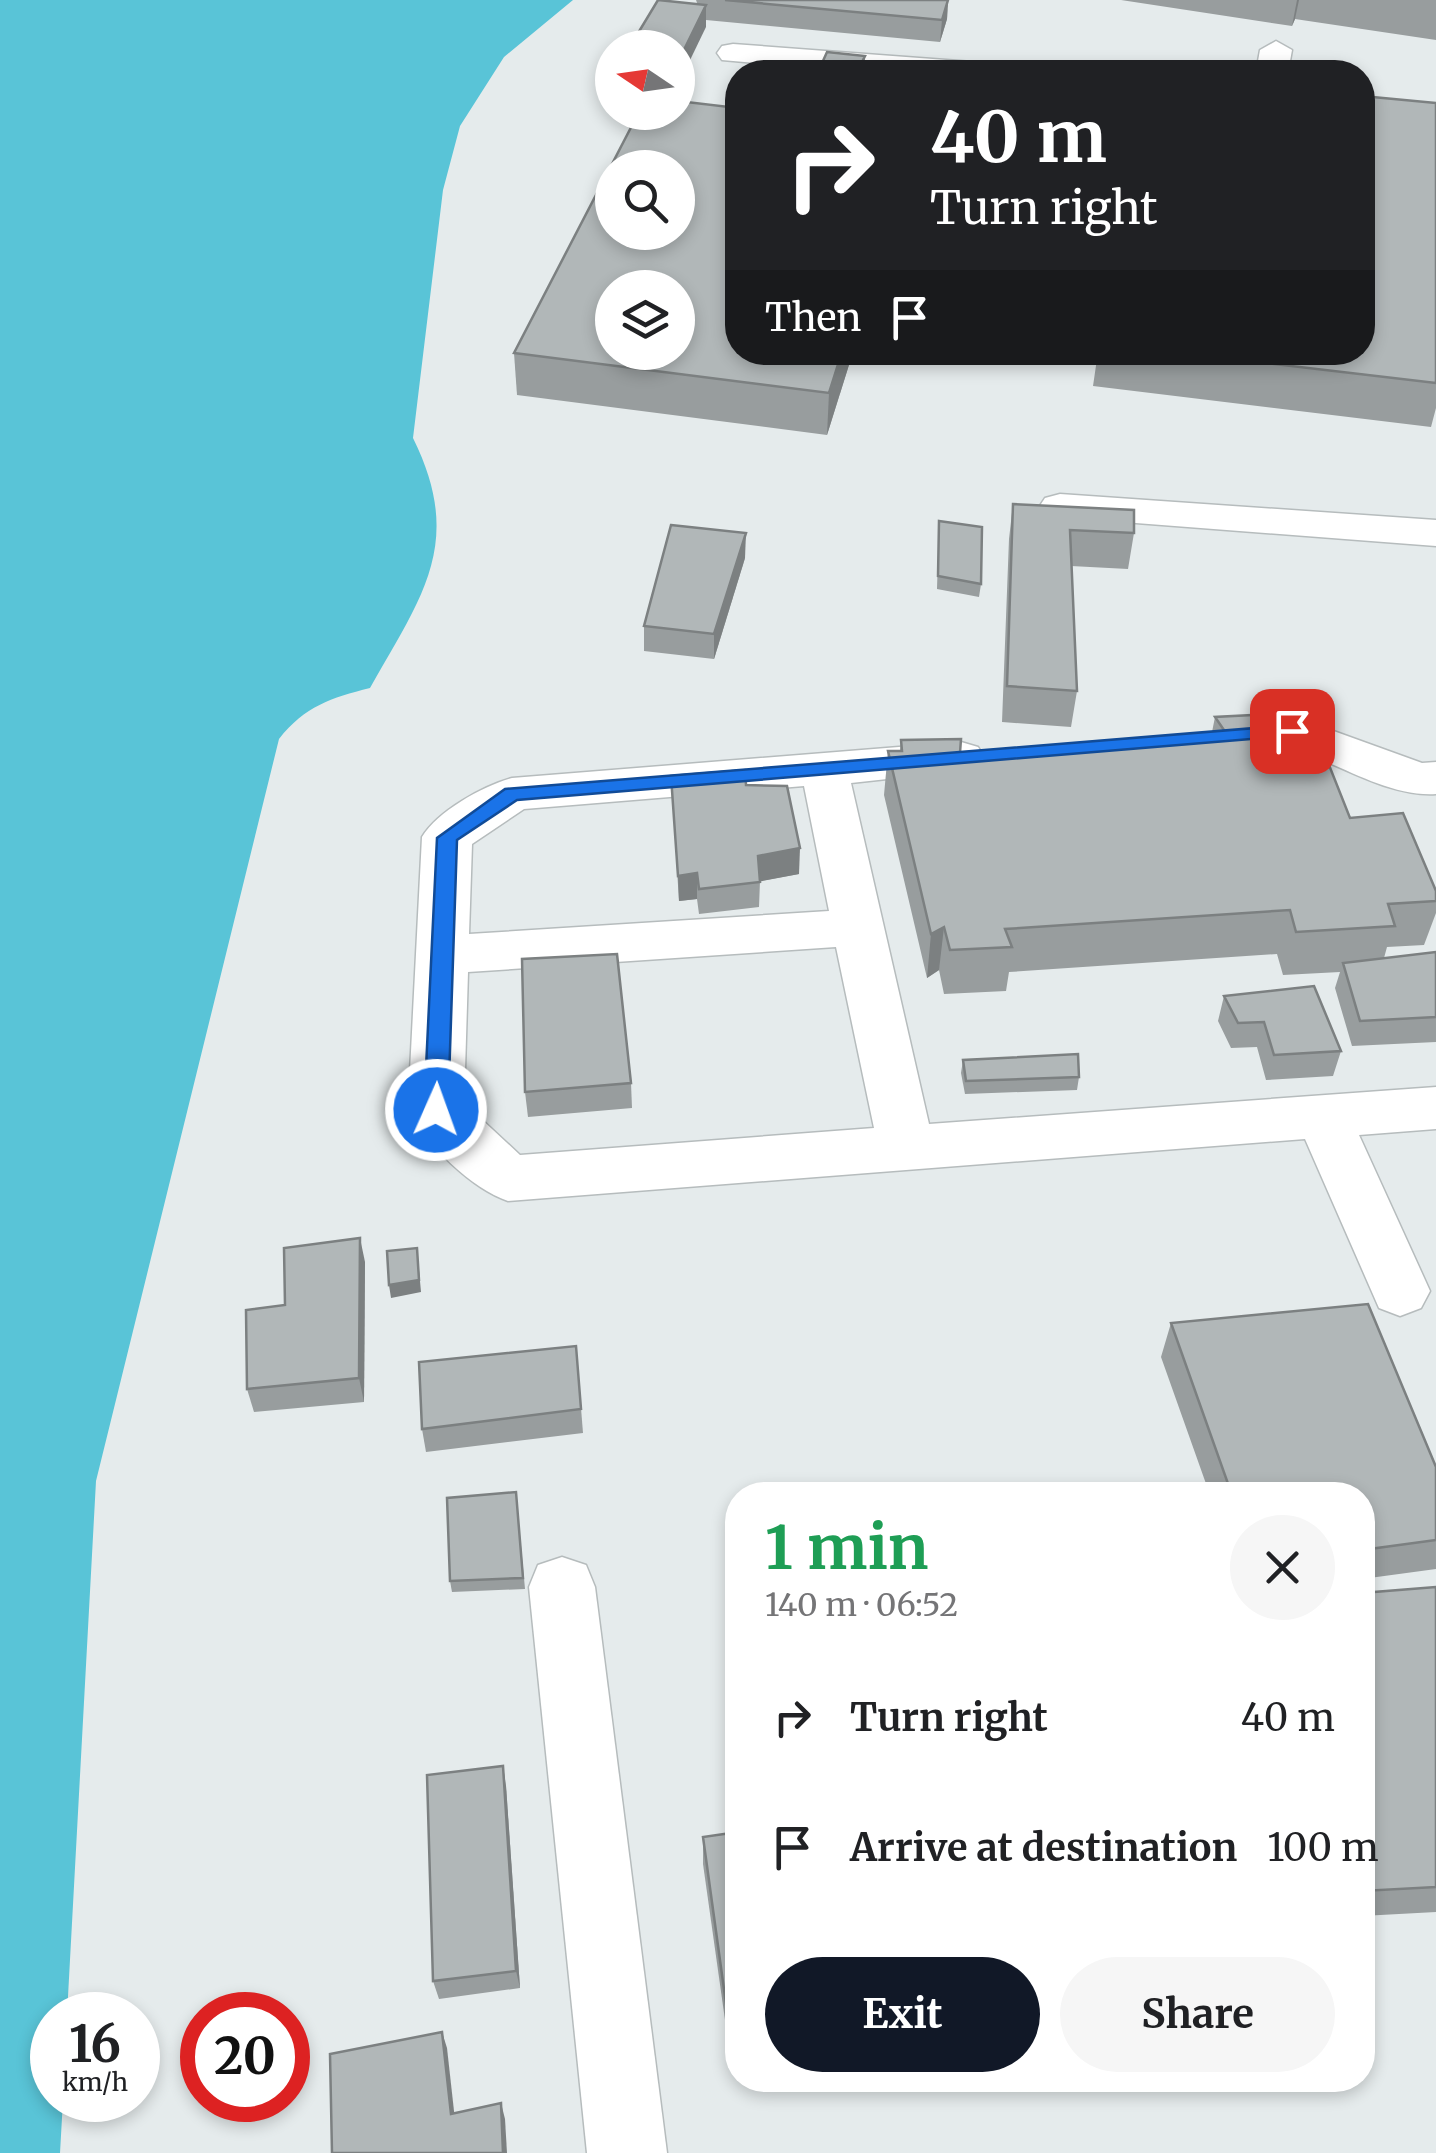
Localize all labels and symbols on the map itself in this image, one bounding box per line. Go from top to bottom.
north arrow [595,30,695,130]
pin [1250,689,1335,774]
position arrow [384,1058,488,1162]
speed limit sign: 20 [180,1992,310,2122]

